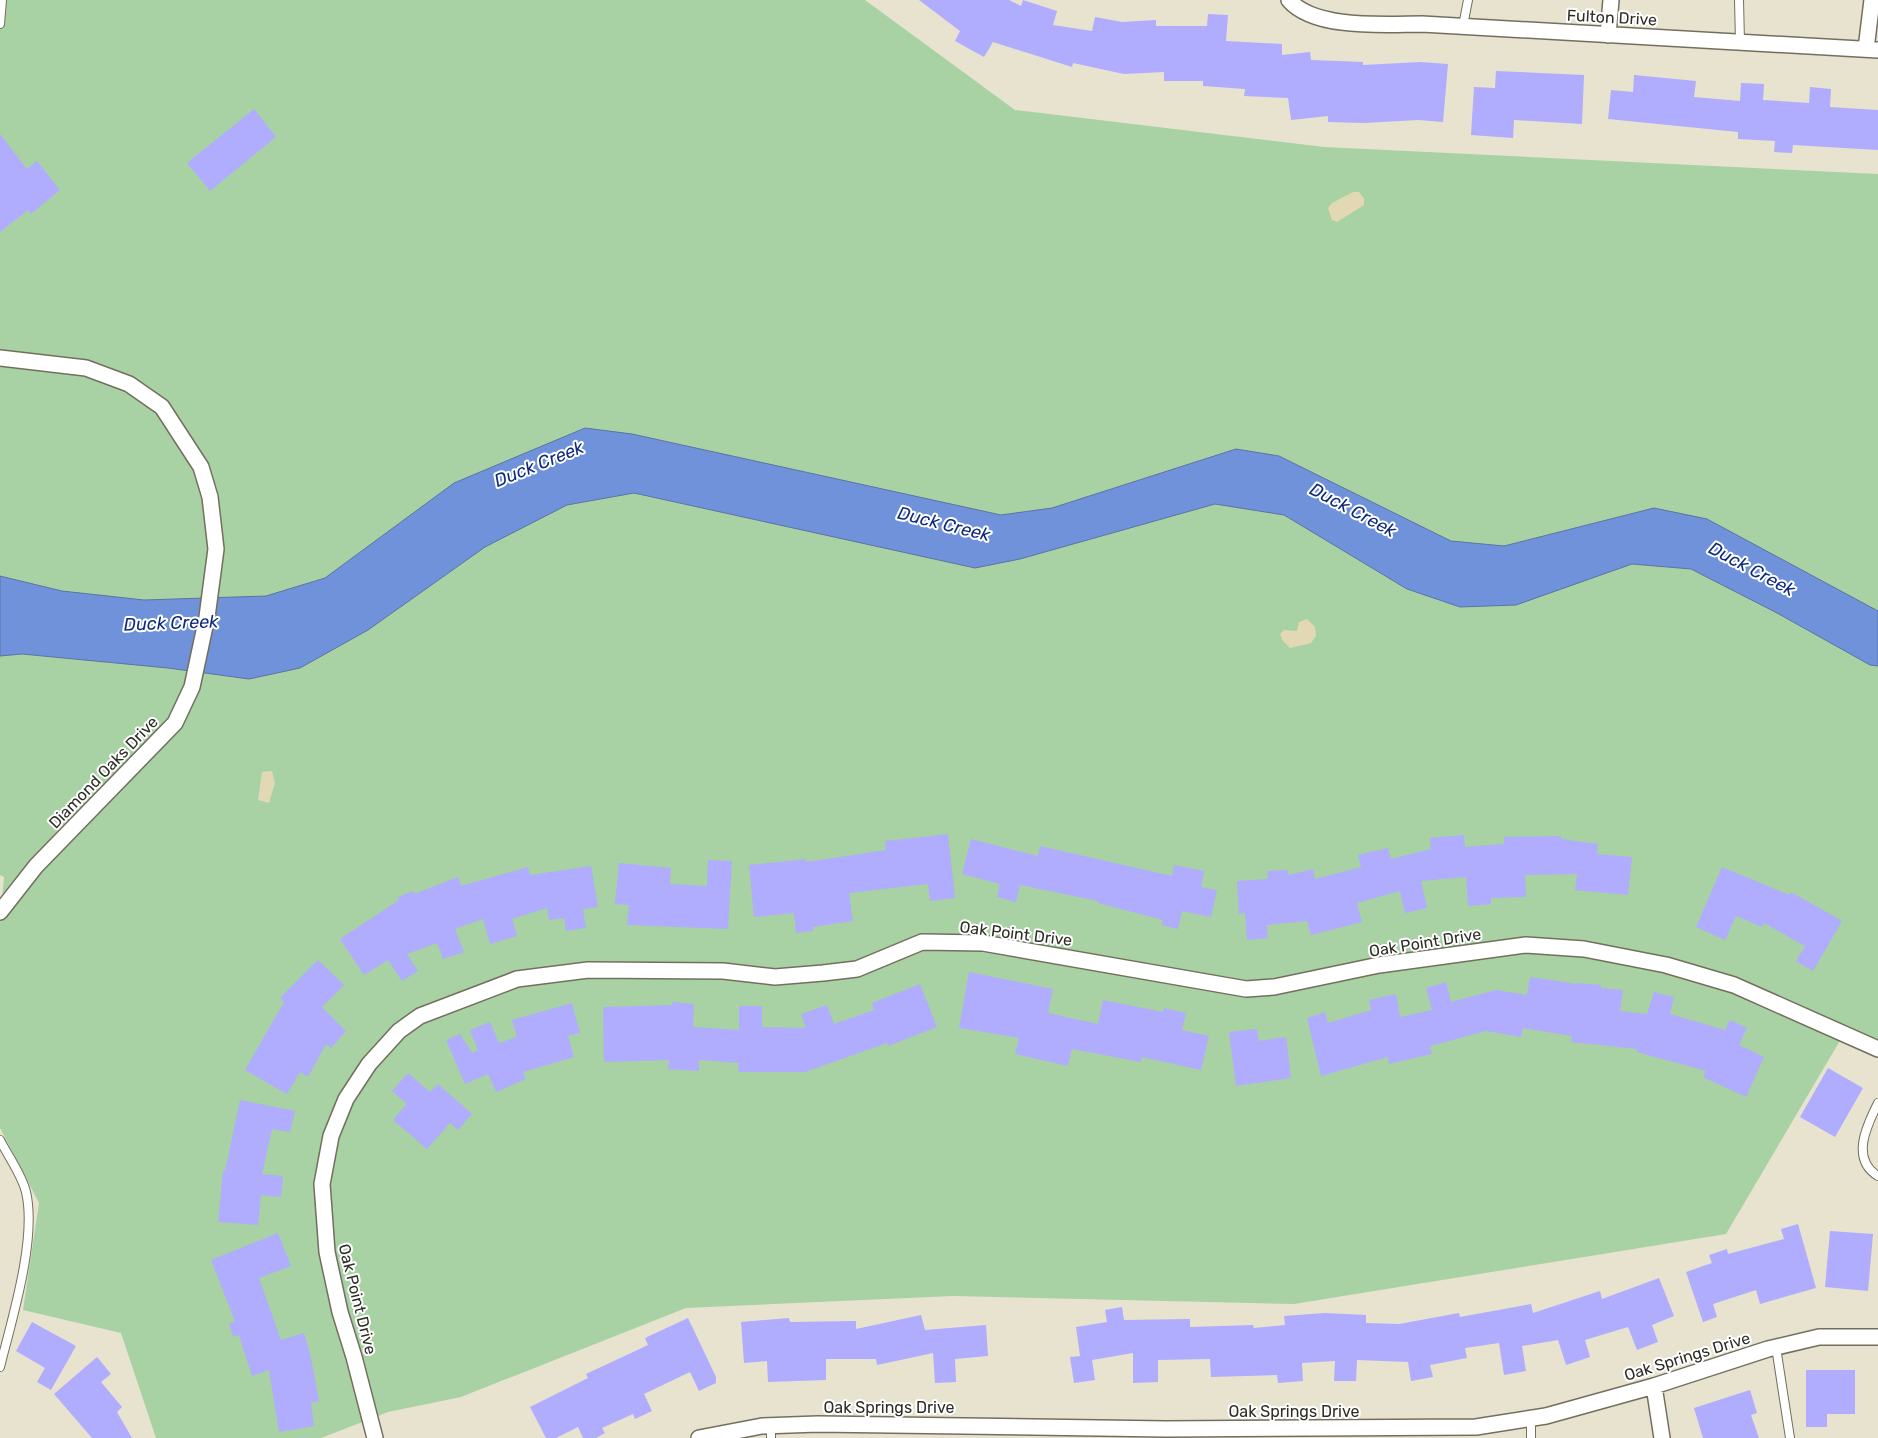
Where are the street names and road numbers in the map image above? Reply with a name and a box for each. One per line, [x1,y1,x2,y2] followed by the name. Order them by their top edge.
[1566,6,1658,29] street label: Fulton Drive
[45,712,162,832] street label: Diamond Oaks Drive
[959,917,1073,950] street label: Oak Point Drive
[1368,924,1482,961] street label: Oak Point Drive
[335,1242,380,1356] street label: Oak Point Drive
[1622,1328,1753,1385] street label: Oak Springs Drive
[824,1398,955,1417] street label: Oak Springs Drive
[1229,1402,1360,1421] street label: Oak Springs Drive

